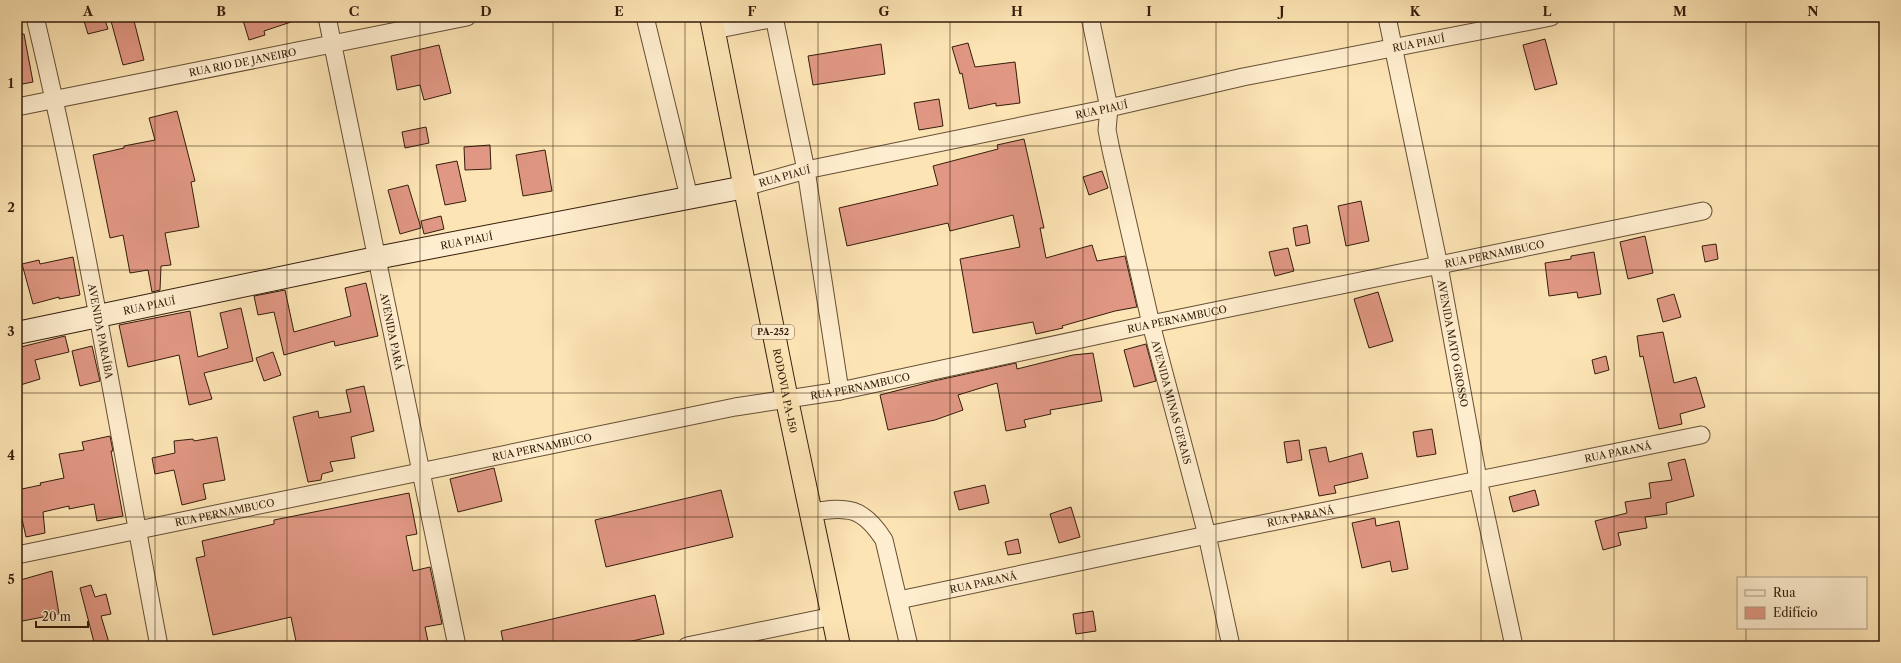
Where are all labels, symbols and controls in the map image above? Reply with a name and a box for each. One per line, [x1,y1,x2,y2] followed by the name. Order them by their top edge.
[82,3,94,19] text: A
[216,3,226,19] text: B
[349,3,359,19] text: C
[480,3,492,19] text: D
[614,3,624,19] text: E
[748,3,757,19] text: F
[878,3,890,19] text: G
[1011,3,1023,19] text: H
[1146,3,1152,19] text: I
[1277,3,1285,19] text: J
[1410,3,1421,19] text: K
[1543,3,1552,19] text: L
[1673,3,1687,19] text: M
[1807,3,1819,19] text: N
[1391,32,1446,55] street label: RUA PIAUÍ
[188,45,298,79] street label: RUA RIO DE JANEIRO
[8,75,14,91] text: 1
[1074,98,1129,122] street label: RUA PIAUÍ
[757,163,812,190] street label: RUA PIAUÍ
[7,199,15,215] text: 2
[439,230,494,252] street label: RUA PIAUÍ
[1444,238,1546,271] street label: RUA PERNAMBUCO
[1434,278,1471,408] street label: AVENIDA MATO GROSSO
[85,282,116,380] street label: AVENIDA PARAÍBA
[377,291,406,372] street label: AVENIDA PARÁ
[122,294,177,318] street label: RUA PIAUÍ
[1126,303,1228,336] street label: RUA PERNAMBUCO
[7,323,15,339] text: 3
[752,325,794,339] road number: PA-252
[1148,338,1194,466] street label: AVENIDA MINAS GERAIS
[770,347,800,434] street label: RODOVIA PA-150
[809,370,911,402] street label: RUA PERNAMBUCO
[491,431,593,464] street label: RUA PERNAMBUCO
[1583,439,1653,465] street label: RUA PARANÁ
[7,447,15,463] text: 4
[174,496,276,529] street label: RUA PERNAMBUCO
[1266,503,1336,530] street label: RUA PARANÁ
[949,569,1019,596] street label: RUA PARANÁ
[7,571,15,587] text: 5
[1737,577,1867,629] legend
[1773,585,1796,600] text: Rua
[36,603,88,629] scale bar
[1773,605,1818,620] text: Edifício
[42,609,71,624] text: 20 m

